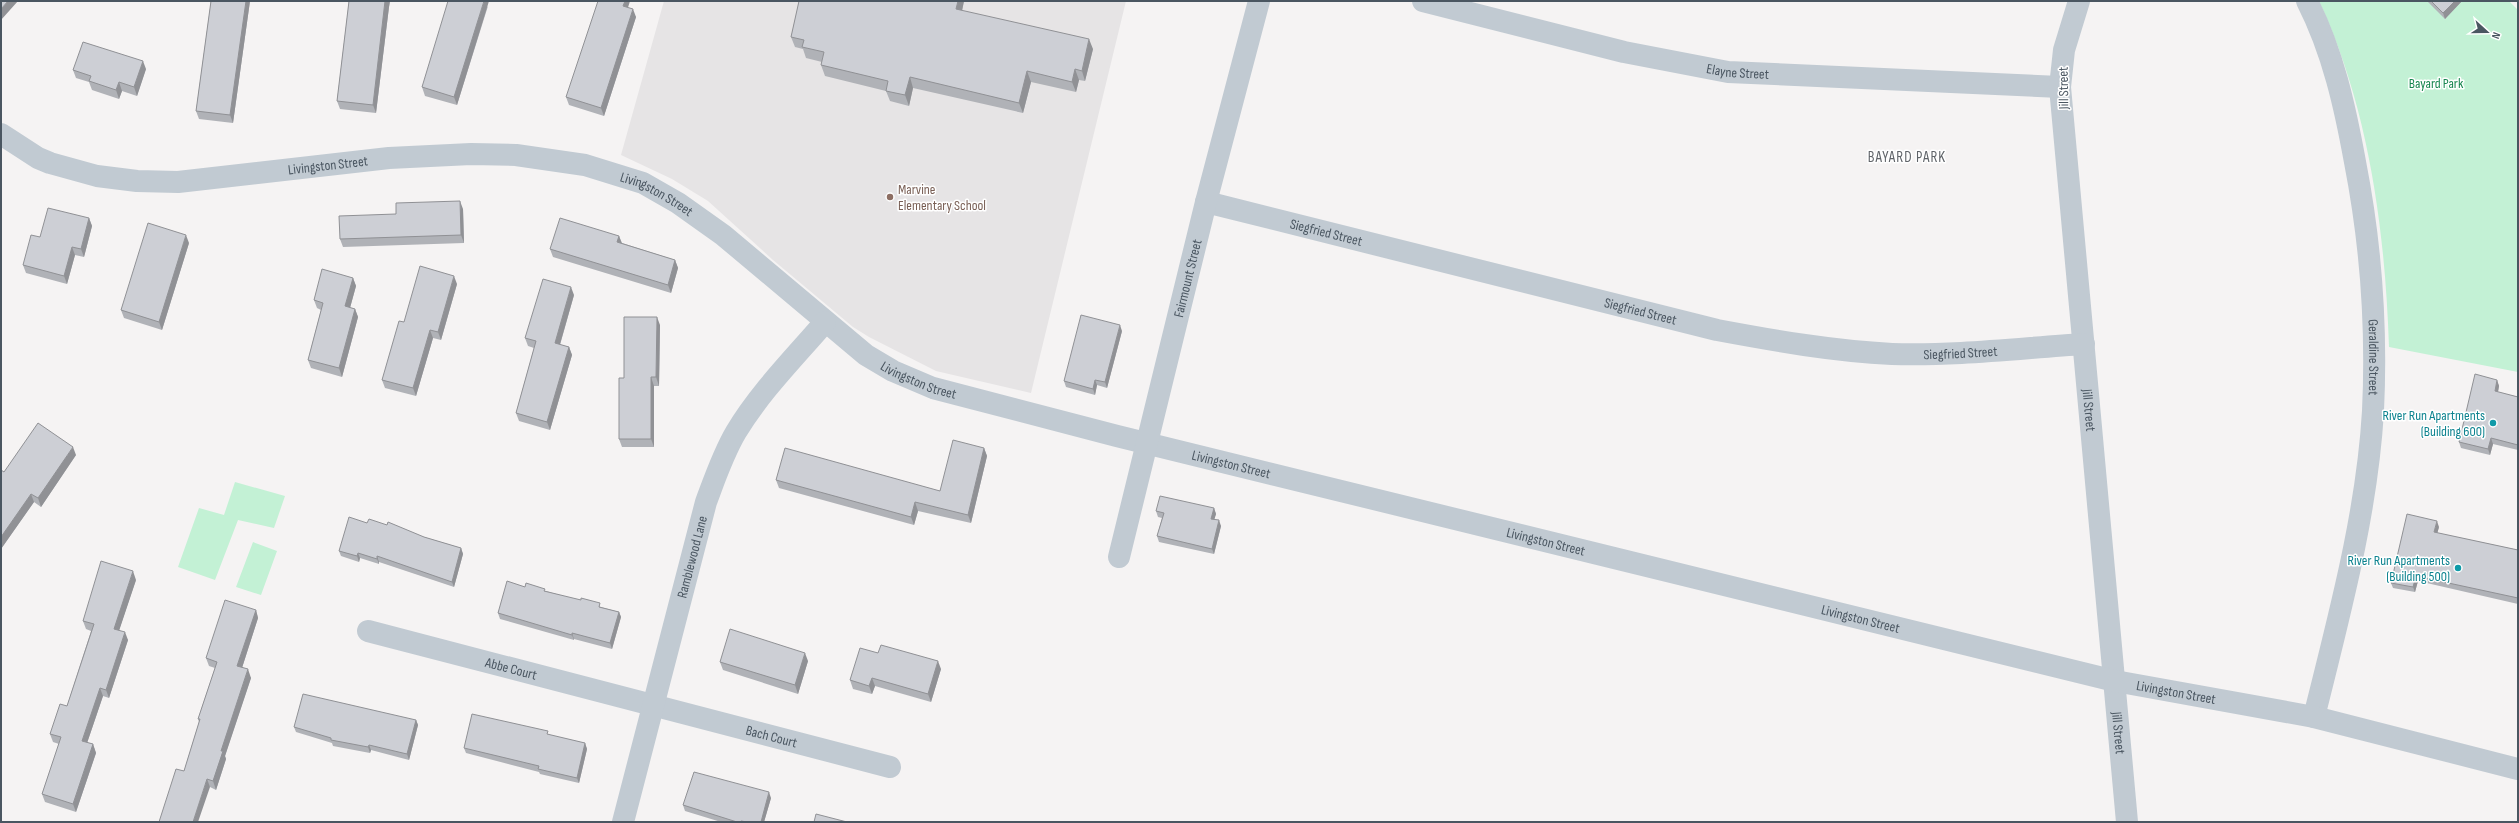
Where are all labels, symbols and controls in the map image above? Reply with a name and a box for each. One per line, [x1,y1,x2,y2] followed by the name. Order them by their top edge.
[2467,12,2507,52] north arrow
[2489,30,2503,41] text: N
[1705,60,1769,83] street label: Elayne Street
[2055,67,2072,110] street label: Jill Street
[2409,75,2464,92] park label: Bayard Park
[1868,148,1946,167] district label: BAYARD PARK
[287,152,369,178] street label: Livingston Street
[618,168,696,220] street label: Livingston Street
[898,181,986,214] place label: Marvine Elementary School
[885,192,895,202] marker: Marvine Elementary School
[1288,215,1364,250] street label: Siegfried Street
[1170,238,1206,319] street label: Fairmount Street
[1603,294,1678,329] street label: Siegfried Street
[2364,319,2382,396] street label: Geraldine Street
[1923,343,1998,363] street label: Siegfried Street
[877,358,958,403] street label: Livingston Street
[2078,387,2099,432] street label: Jill Street
[2382,407,2485,440] place label: River Run Apartments (Building 600)
[2488,418,2498,428] marker: River Run Apartments (Building 600)
[1190,447,1272,482] street label: Livingston Street
[673,514,711,600] street label: Ramblewood Lane
[1505,524,1587,560] street label: Livingston Street
[2347,552,2450,585] place label: River Run Apartments (Building 500)
[2453,563,2463,573] marker: River Run Apartments (Building 500)
[1819,601,1901,637] street label: Livingston Street
[483,654,539,684] street label: Abbe Court
[2135,677,2217,708] street label: Livingston Street
[2108,710,2129,755] street label: Jill Street
[744,722,799,751] street label: Bach Court

